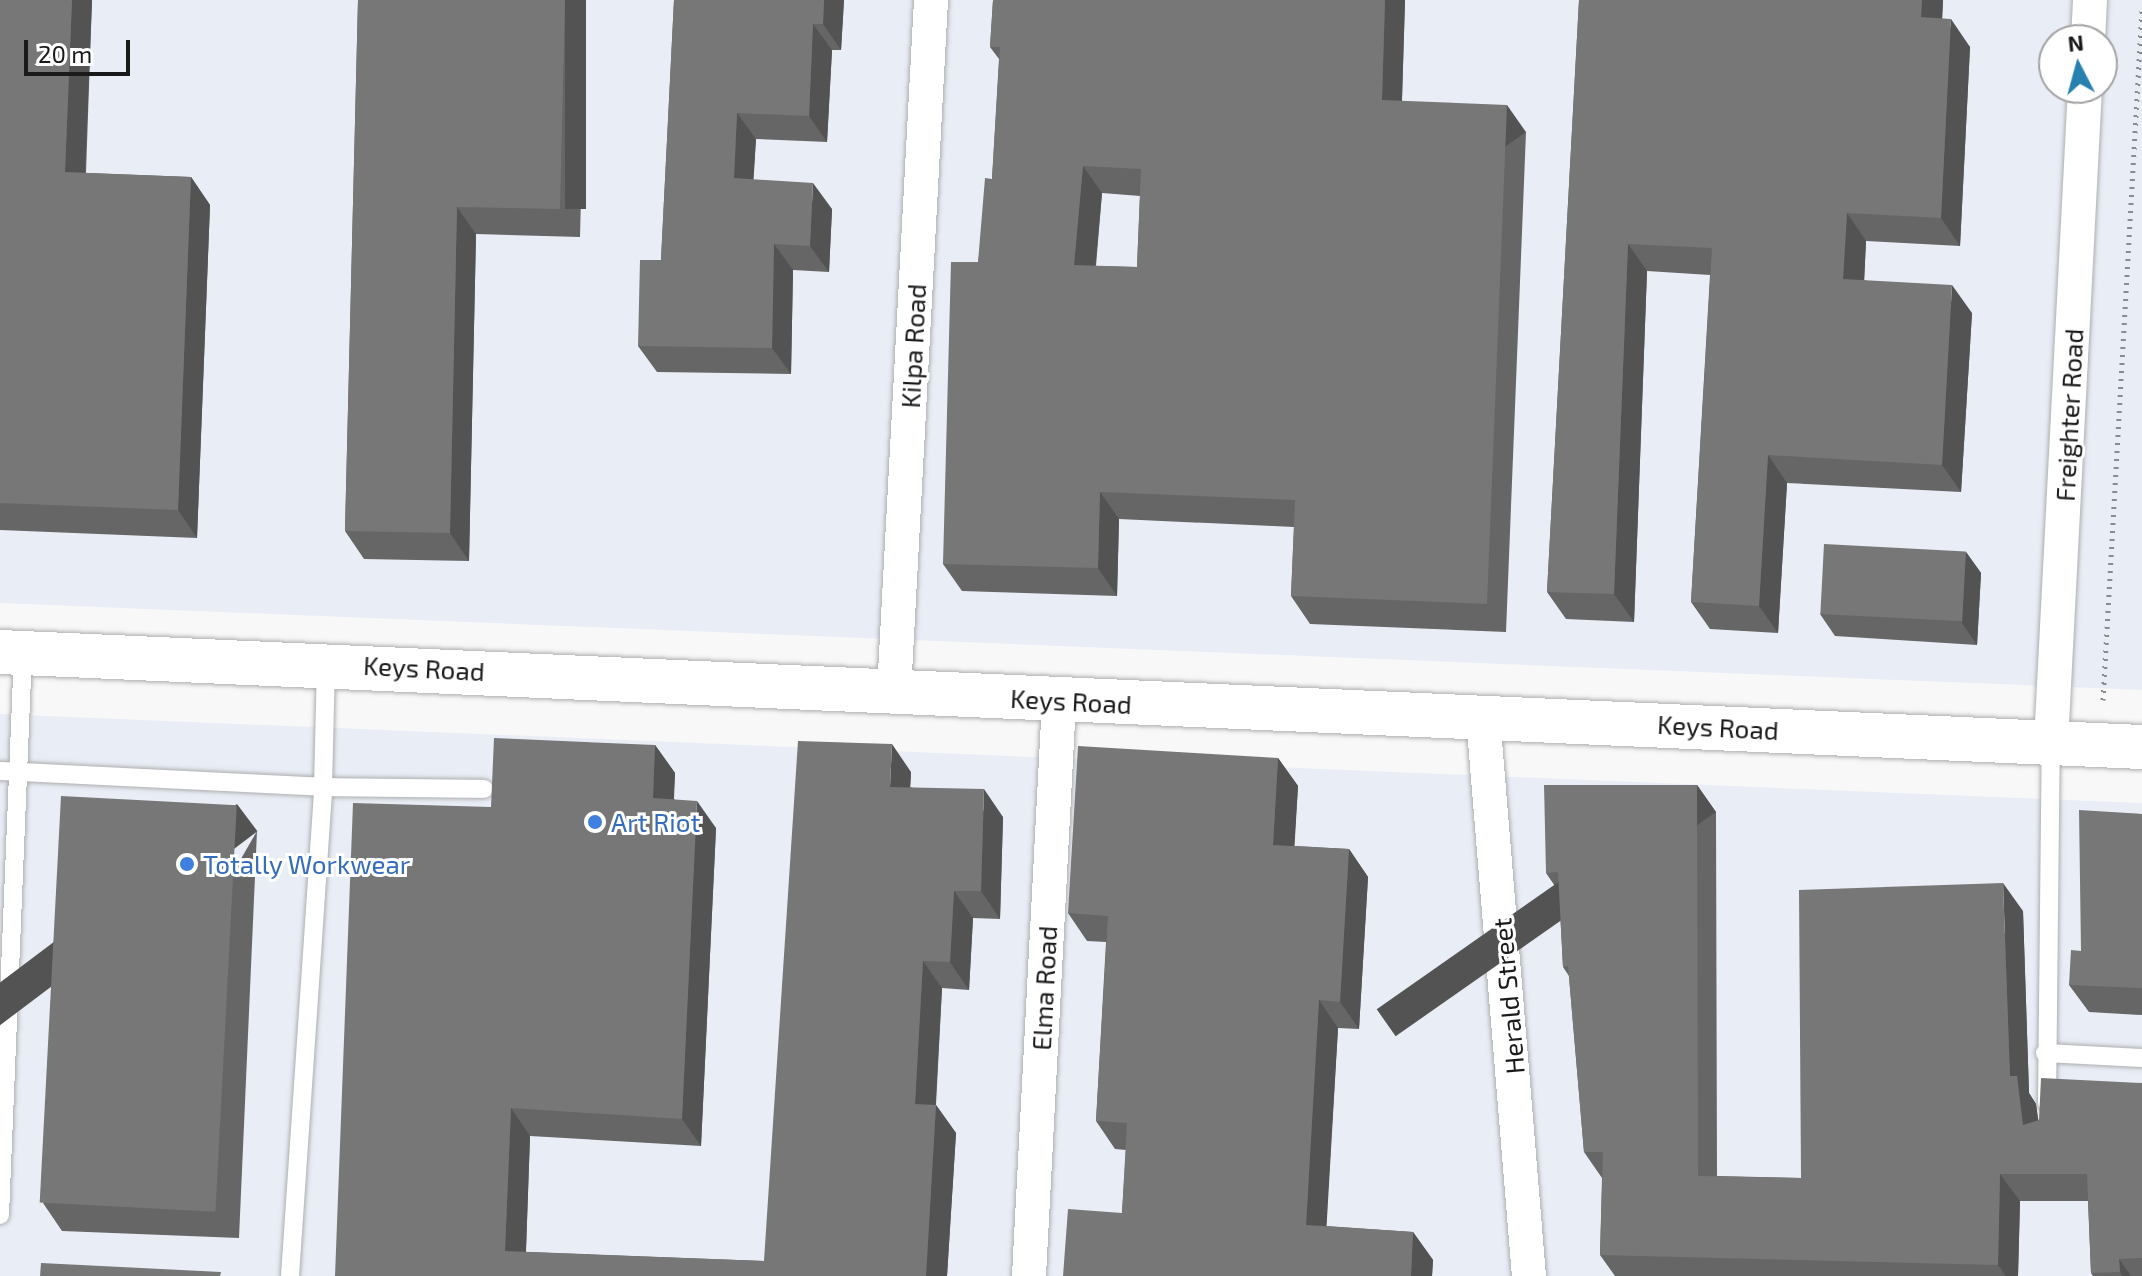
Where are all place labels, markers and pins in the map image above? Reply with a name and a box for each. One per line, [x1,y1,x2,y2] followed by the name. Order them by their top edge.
[611,806,700,838] place label: Art Riot
[586,813,604,831] marker: Art Riot
[203,848,411,880] place label: Totally Workwear
[178,855,196,873] marker: Totally Workwear

